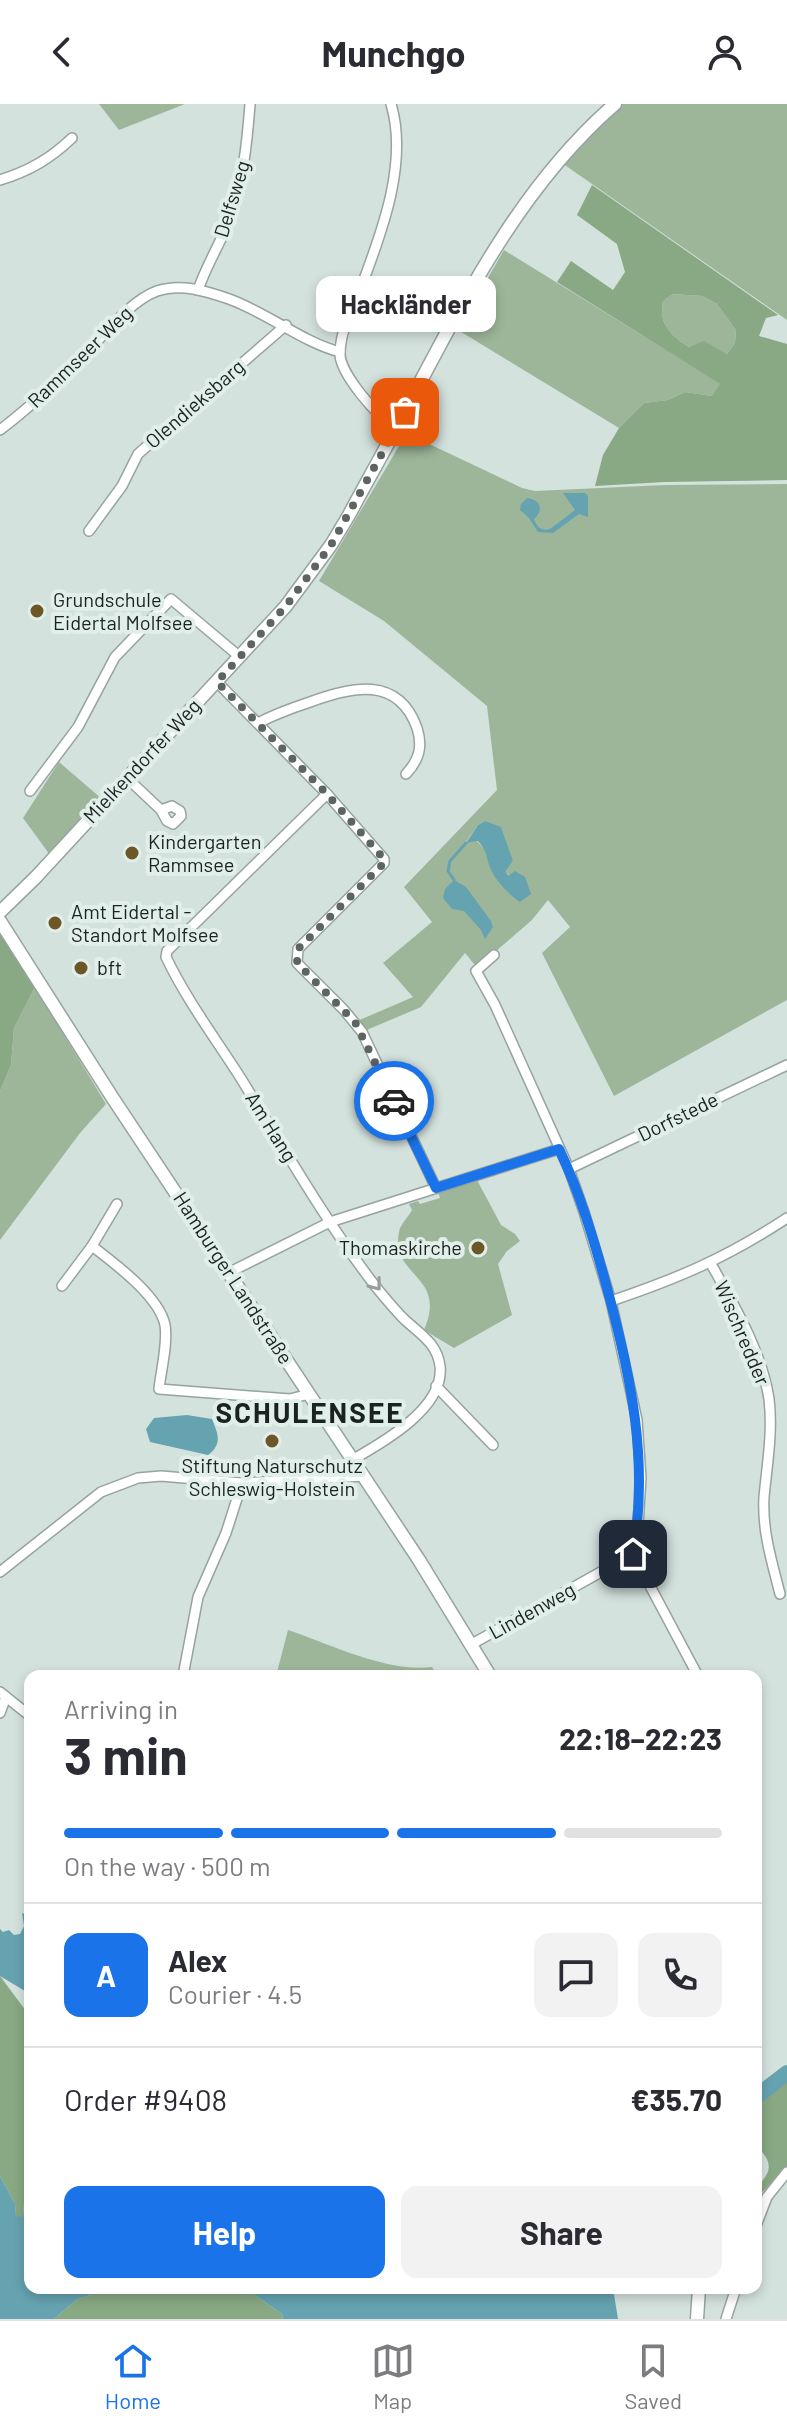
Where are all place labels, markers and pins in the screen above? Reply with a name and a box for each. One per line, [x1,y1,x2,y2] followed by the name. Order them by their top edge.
[315,276,495,332] callout: Hackländer
[371,378,439,446] pin
[53,587,193,634] place label: Grundschule Eidertal Molfsee
[28,602,46,620] marker: Grundschule Eidertal Molfsee
[148,829,261,876] place label: Kindergarten Rammsee
[123,844,141,862] marker: Kindergarten Rammsee
[71,899,219,946] place label: Amt Eidertal - Standort Molfsee
[46,914,64,932] marker: Amt Eidertal - Standort Molfsee
[97,955,122,979] place label: bft
[72,959,90,977] marker: bft
[339,1235,462,1259] place label: Thomaskirche
[469,1239,487,1257] marker: Thomaskirche
[263,1432,281,1450] marker: Stiftung Naturschutz Schleswig-Holstein
[181,1453,363,1500] place label: Stiftung Naturschutz Schleswig-Holstein
[599,1520,667,1588] pin

